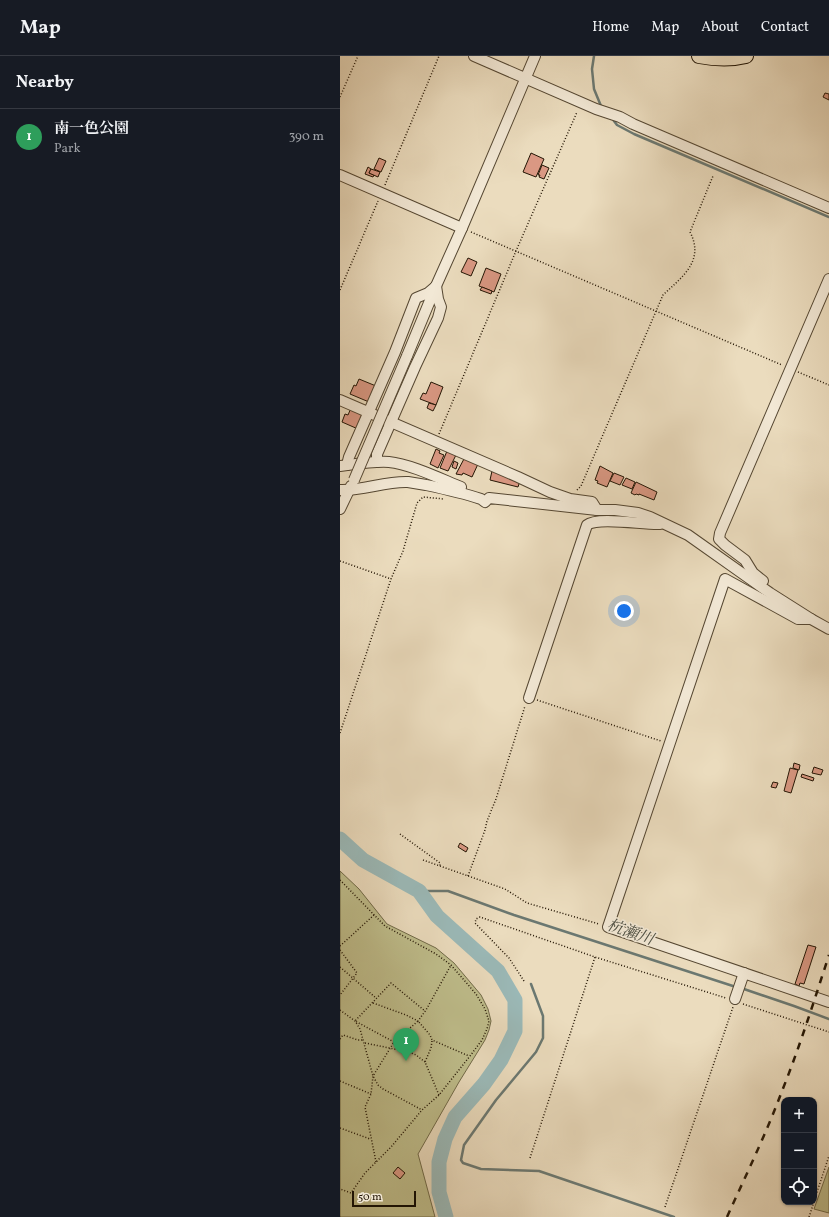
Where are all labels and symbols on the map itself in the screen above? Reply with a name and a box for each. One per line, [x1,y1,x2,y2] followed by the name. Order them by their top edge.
[614,601,634,621] your location
[604,915,658,952] water label: 杭瀬川
[393,1028,419,1061] pin: 1
[352,1189,416,1208] scale bar

